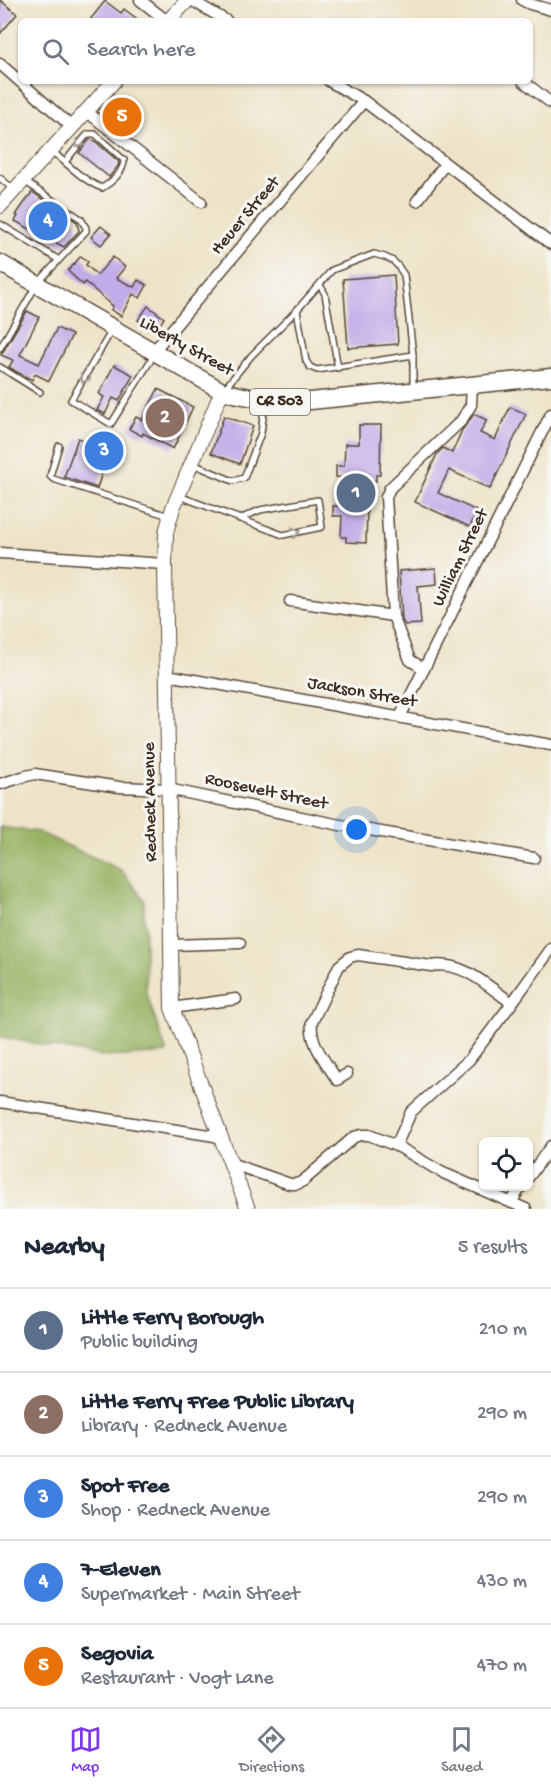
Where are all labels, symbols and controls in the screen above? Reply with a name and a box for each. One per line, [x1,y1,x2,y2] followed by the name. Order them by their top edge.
[18,18,533,84] search box
[39,35,72,68] icon: search
[87,38,195,64] text: Search here
[102,94,142,140] pin: 5
[75,137,86,148] one-way arrow
[207,171,286,259] street label: Heuer Street
[28,198,68,244] pin: 4
[135,313,238,382] street label: Liberty Street
[79,373,91,383] one-way arrow
[250,389,310,415] road number: CR 503
[146,396,184,440] pin: 2
[84,428,124,474] pin: 3
[336,470,376,516] pin: 1
[428,504,494,610] street label: William Street
[290,526,300,539] one-way arrow
[306,673,420,713] street label: Jackson Street
[139,741,163,862] street label: Redneck Avenue
[203,769,331,816] street label: Roosevelt Street
[342,815,371,844] your location
[479,1137,533,1191] map controls
[479,1137,533,1191] button: locate
[24,1233,105,1264] text: Nearby
[458,1237,527,1260] text: 5 results
[81,1306,264,1332] text: Little Ferry Borough
[39,1319,48,1342] text: 1
[479,1319,527,1342] text: 210 m
[81,1332,198,1355] text: Public building
[81,1390,354,1416] text: Little Ferry Free Public Library
[39,1403,48,1426] text: 2
[477,1403,527,1426] text: 290 m
[81,1416,287,1439] text: Library · Redneck Avenue
[81,1474,169,1500] text: Spot Free
[38,1487,49,1510] text: 3
[477,1487,527,1510] text: 290 m
[81,1500,270,1523] text: Shop · Redneck Avenue
[81,1558,161,1584] text: 7-Eleven
[39,1571,48,1594] text: 4
[477,1571,527,1594] text: 430 m
[81,1584,299,1607] text: Supermarket · Main Street
[81,1642,153,1668] text: Segovia
[38,1655,49,1678] text: 5
[477,1655,527,1678] text: 470 m
[81,1668,273,1691] text: Restaurant · Vogt Lane
[69,1723,102,1778] tab: Map
[239,1723,304,1778] tab: Directions
[441,1723,482,1778] tab: Saved

